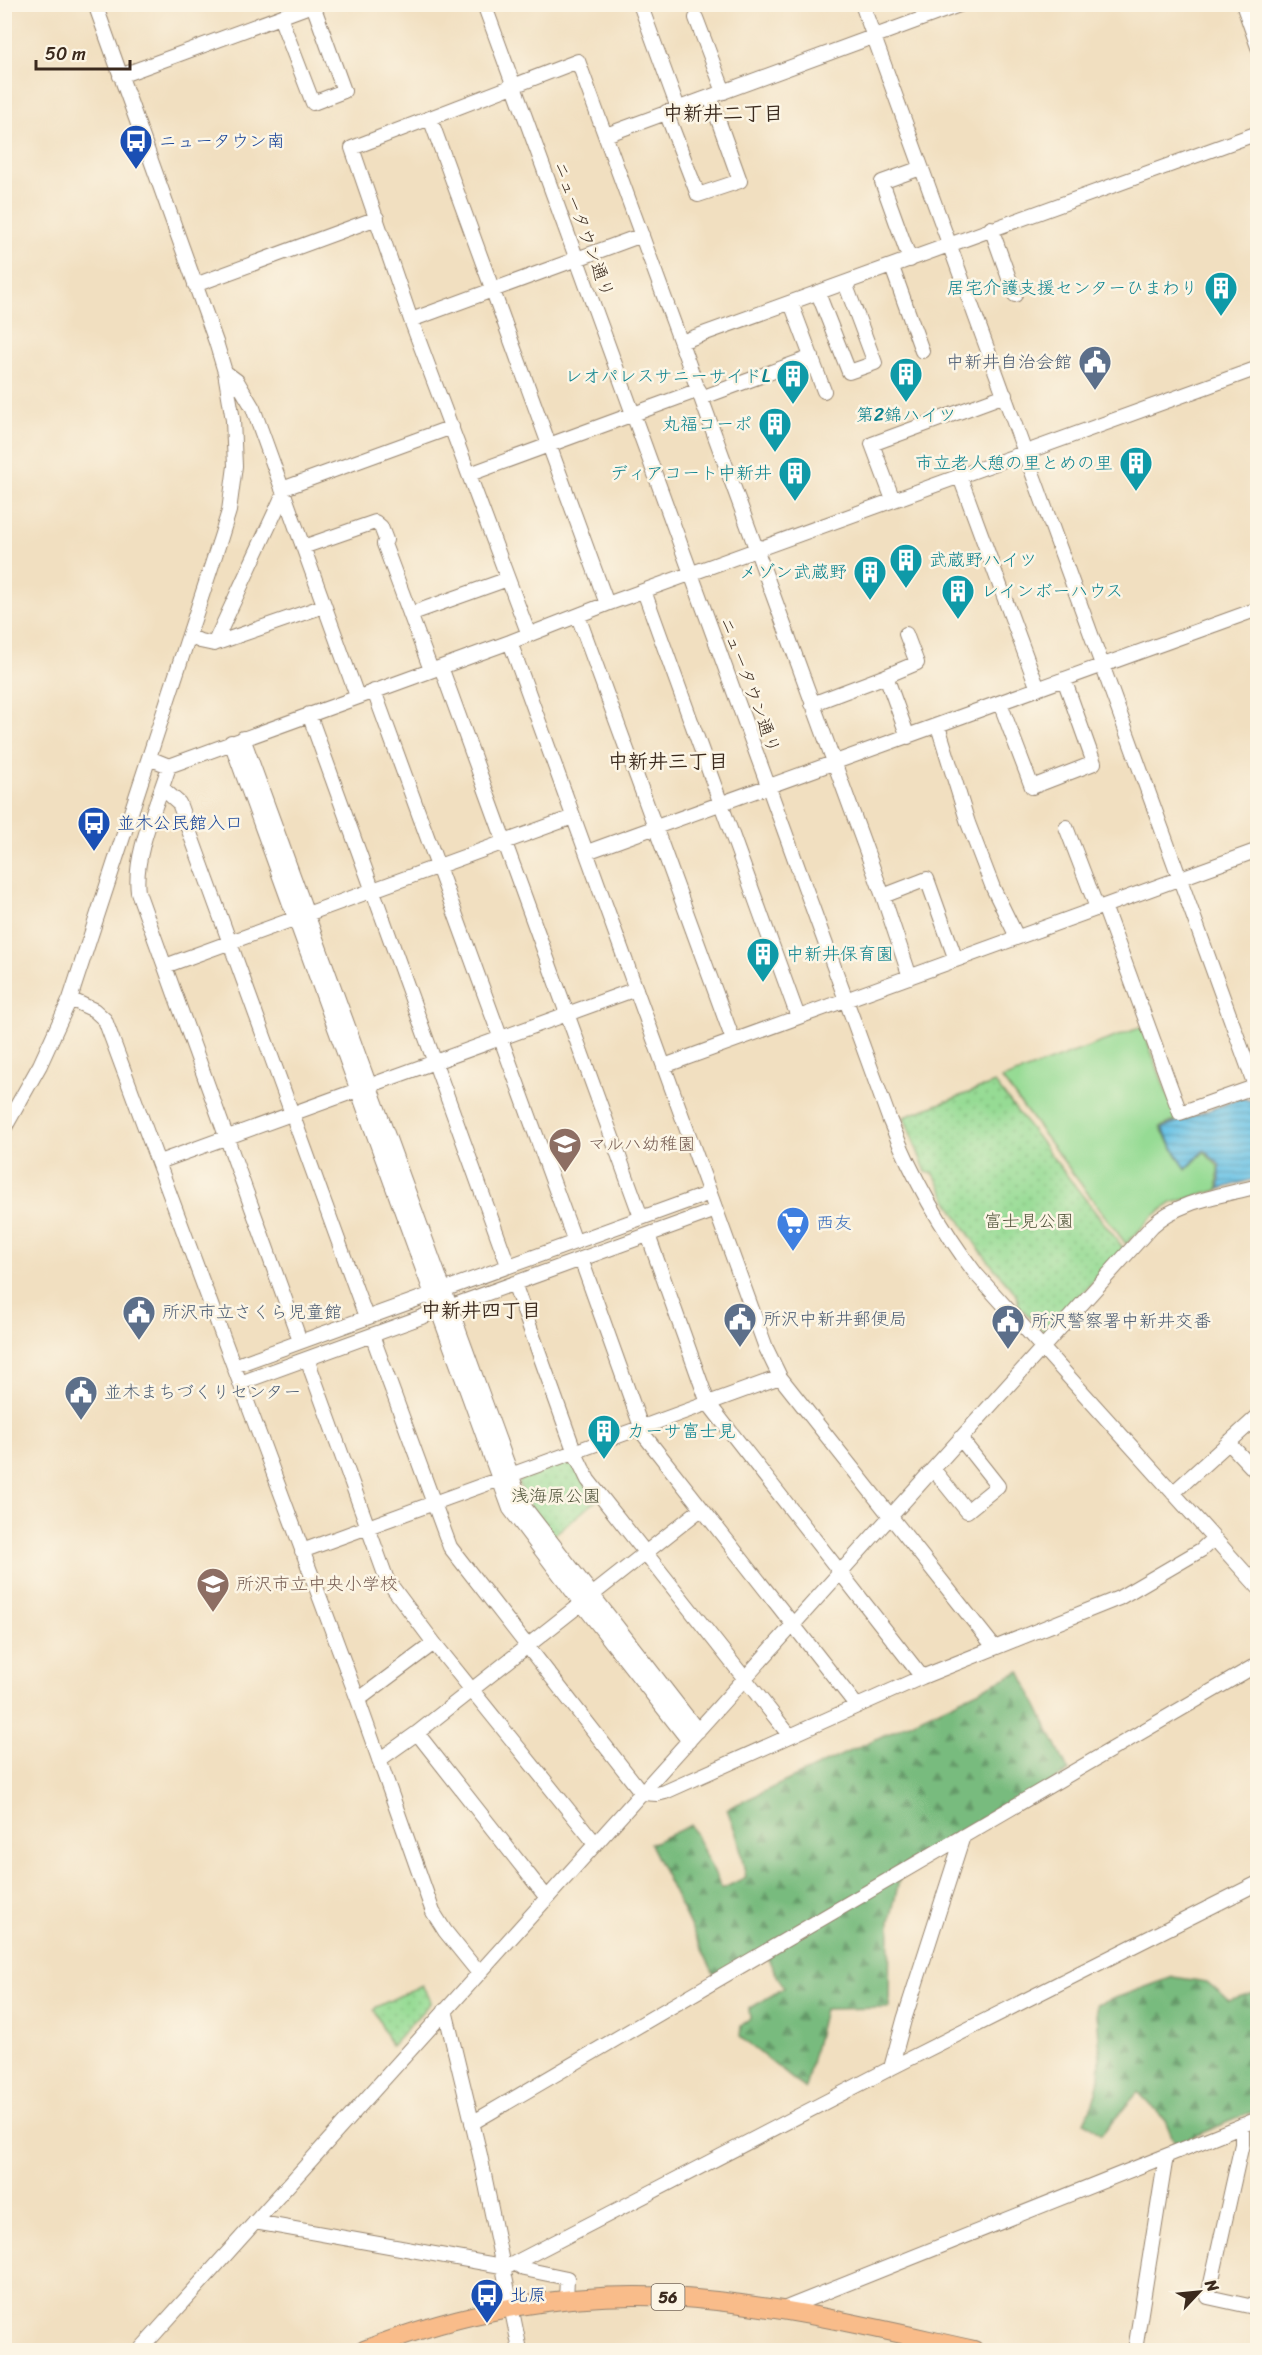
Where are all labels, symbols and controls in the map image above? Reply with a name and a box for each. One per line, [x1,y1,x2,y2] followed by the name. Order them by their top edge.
[36,33,130,71] scale bar
[45,38,86,70] text: 50 m
[663,96,783,131] district label: 中新井二丁目
[118,123,154,170] bus stop icon: ニュータウン南
[159,125,285,157] place label: ニュータウン南
[544,156,624,302] street label: ニュータウン通り
[1203,270,1239,317] building icon: 居宅介護支援センターひまわり
[947,272,1198,304] place label: 居宅介護支援センターひまわり
[1077,344,1113,391] public building icon: 中新井自治会館
[946,346,1072,378] place label: 中新井自治会館
[888,356,924,403] building icon: 第2錦ハイツ
[775,358,811,405] building icon: レオパレスサニーサイドL
[564,360,771,392] place label: レオパレスサニーサイドL
[856,399,956,431] place label: 第2錦ハイツ
[757,406,793,453] building icon: 丸福コーポ
[662,408,752,440] place label: 丸福コーポ
[1118,445,1154,492] building icon: 市立老人憩の里とめの里
[915,447,1113,479] place label: 市立老人憩の里とめの里
[777,455,813,502] building icon: ディアコート中新井
[610,457,772,489] place label: ディアコート中新井
[888,542,924,589] building icon: 武蔵野ハイツ
[929,544,1037,576] place label: 武蔵野ハイツ
[852,554,888,601] building icon: メゾン武蔵野
[739,556,847,588] place label: メゾン武蔵野
[940,573,976,620] building icon: レインボーハウス
[981,575,1123,607] place label: レインボーハウス
[710,612,790,758] street label: ニュータウン通り
[608,744,728,779] district label: 中新井三丁目
[76,805,112,852] bus stop icon: 並木公民館入口
[117,807,243,839] place label: 並木公民館入口
[745,936,781,983] building icon: 中新井保育園
[786,938,894,970] place label: 中新井保育園
[547,1126,583,1173] school or university icon: マルハ幼稚園
[588,1128,696,1160] place label: マルハ幼稚園
[775,1205,811,1252] supermarket icon: 西友
[984,1205,1074,1237] park label: 富士見公園
[816,1207,852,1239] place label: 西友
[421,1293,541,1328] district label: 中新井四丁目
[121,1294,157,1341] public building icon: 所沢市立さくら児童館
[162,1296,342,1328] place label: 所沢市立さくら児童館
[722,1301,758,1348] public building icon: 所沢中新井郵便局
[763,1303,907,1335] place label: 所沢中新井郵便局
[990,1303,1026,1350] public building icon: 所沢警察署中新井交番
[1031,1305,1211,1337] place label: 所沢警察署中新井交番
[63,1374,99,1421] public building icon: 並木まちづくりセンター
[104,1376,301,1408] place label: 並木まちづくりセンター
[586,1413,622,1460] building icon: カーサ富士見
[627,1415,736,1447] place label: カーサ富士見
[511,1480,601,1512] park label: 浅海原公園
[195,1566,231,1613] school or university icon: 所沢市立中央小学校
[236,1568,398,1600] place label: 所沢市立中央小学校
[1169,2262,1229,2322] north arrow
[1196,2273,1228,2298] text: N
[469,2277,505,2324] bus stop icon: 北原
[510,2279,546,2311] place label: 北原
[652,2284,684,2310] road number: 56

